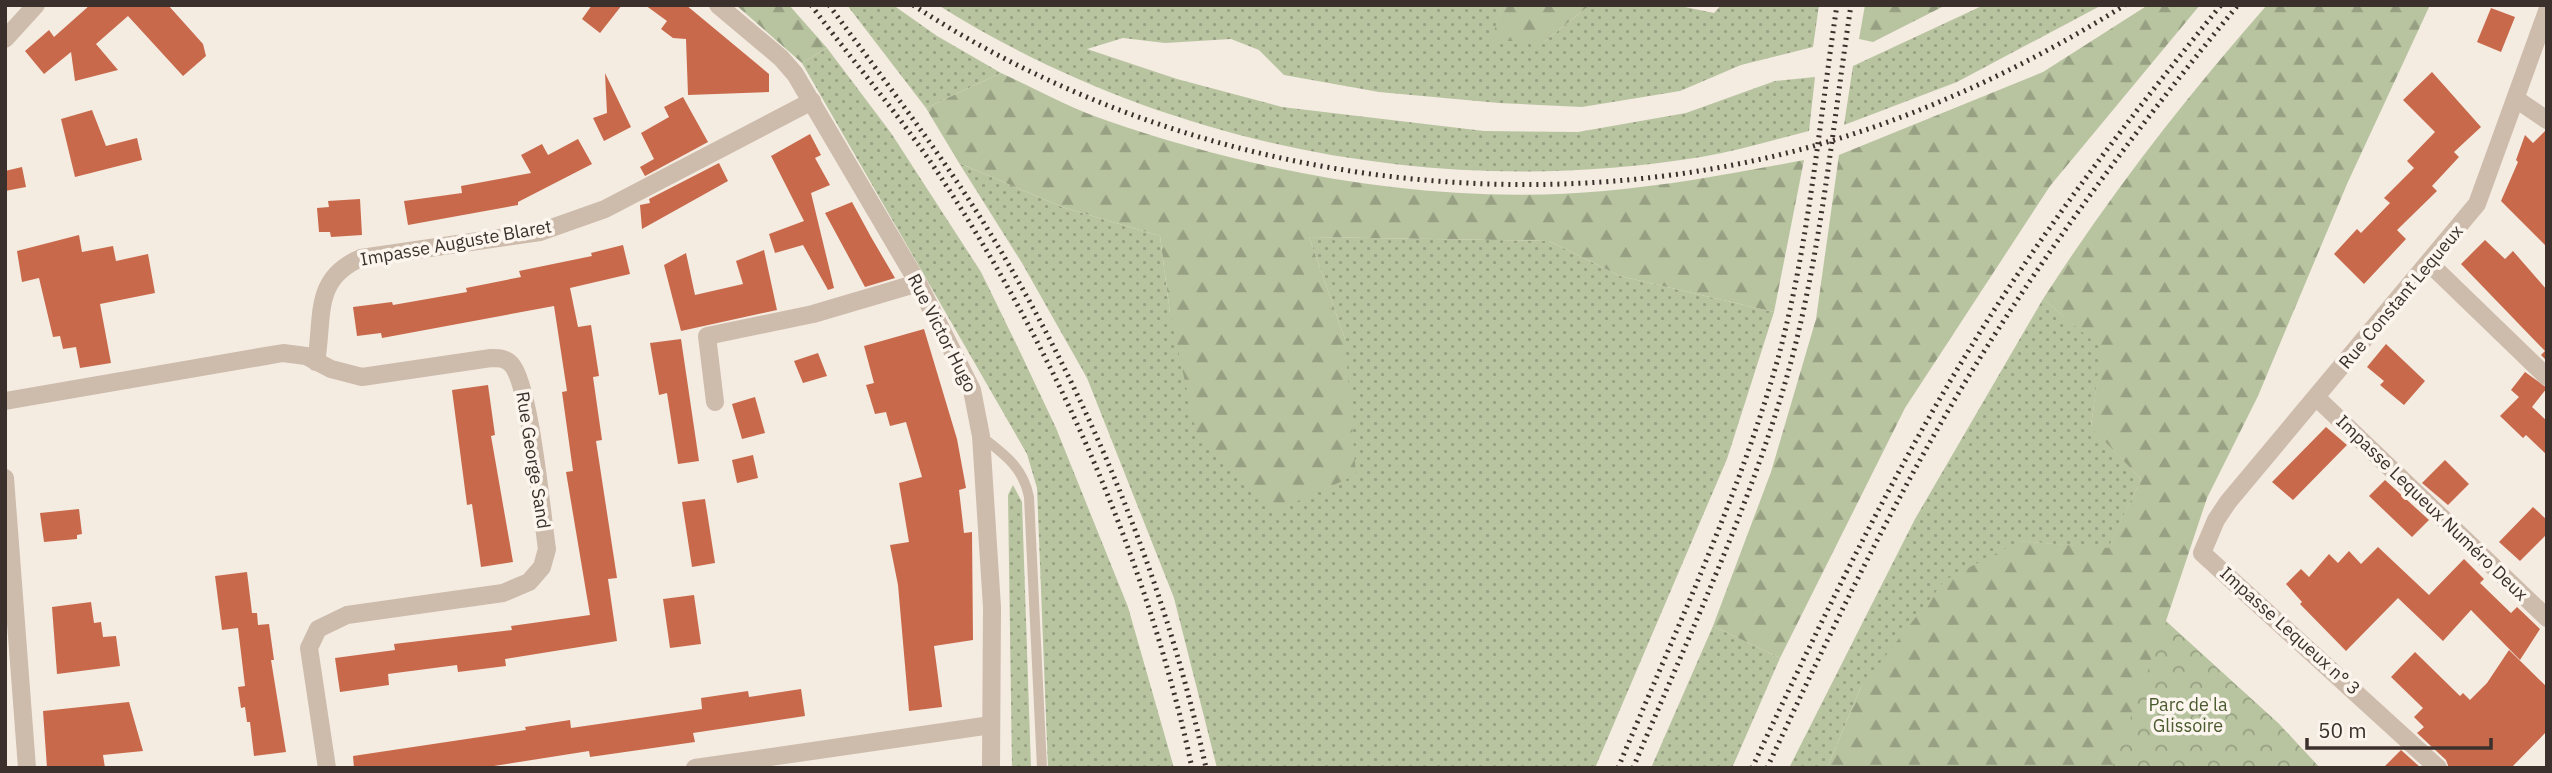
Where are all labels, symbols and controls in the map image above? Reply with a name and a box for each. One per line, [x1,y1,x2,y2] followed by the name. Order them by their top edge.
[358,214,553,271] street label: Impasse Auguste Blaret
[2334,220,2468,374] street label: Rue Constant Lequeux
[903,270,982,396] street label: Rue Victor Hugo
[511,390,556,530] street label: Rue George Sand
[2332,410,2533,606] street label: Impasse Lequeux Numéro Deux
[2215,561,2365,700] street label: Impasse Lequeux n° 3
[2148,693,2228,737] park label: Parc de la Glissoire
[2307,706,2491,750] scale bar
[2318,716,2367,744] text: 50 m

